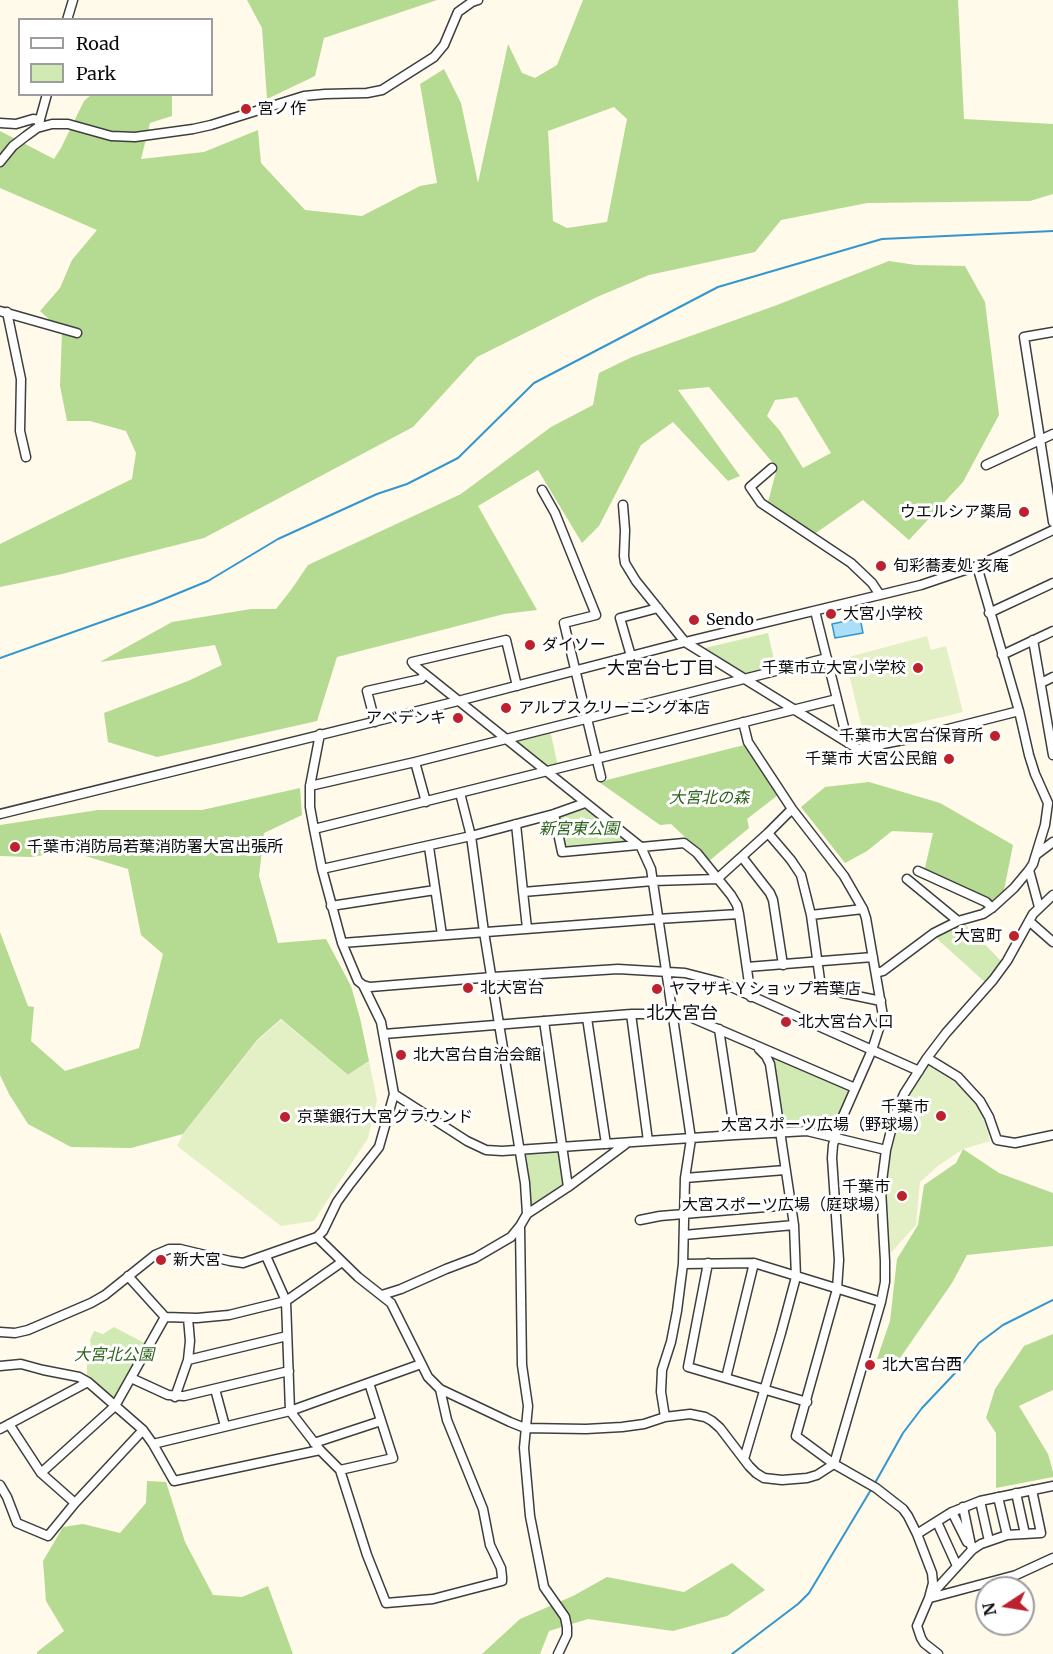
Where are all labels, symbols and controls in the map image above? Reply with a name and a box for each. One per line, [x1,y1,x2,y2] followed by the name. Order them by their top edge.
[18,18,213,96] legend
[76,32,120,55] text: Road
[76,62,116,85] text: Park
[258,99,306,119] place label: 宮ノ作
[239,102,253,116] marker: 宮ノ作
[900,502,1012,522] place label: ウエルシア薬局
[1017,505,1031,519] marker: ウエルシア薬局
[893,556,1009,576] place label: 旬彩蕎麦処 亥庵
[874,559,888,573] marker: 旬彩蕎麦処 亥庵
[843,604,923,624] place label: 大宮小学校
[824,607,838,621] marker: 大宮小学校
[706,610,754,630] place label: Sendo
[687,613,701,627] marker: Sendo
[542,635,606,655] place label: ダイソー
[523,638,537,652] marker: ダイソー
[607,658,715,680] district label: 大宮台七丁目
[762,658,906,678] place label: 千葉市立大宮小学校
[911,661,925,675] marker: 千葉市立大宮小学校
[518,698,710,718] place label: アルプスクリーニング本店
[499,701,513,715] marker: アルプスクリーニング本店
[366,708,446,728] place label: アベデンキ
[451,711,465,725] marker: アベデンキ
[839,726,983,746] place label: 千葉市大宮台保育所
[988,729,1002,743] marker: 千葉市大宮台保育所
[805,749,937,769] place label: 千葉市 大宮公民館
[942,752,956,766] marker: 千葉市 大宮公民館
[669,788,749,808] park label: 大宮北の森
[539,819,619,839] park label: 新宮東公園
[27,837,283,857] place label: 千葉市消防局若葉消防署大宮出張所
[8,840,22,854] marker: 千葉市消防局若葉消防署大宮出張所
[954,926,1002,946] place label: 大宮町
[1007,929,1021,943] marker: 大宮町
[480,978,544,998] place label: 北大宮台
[669,979,861,999] place label: ヤマザキＹショップ若葉店
[461,981,475,995] marker: 北大宮台
[650,982,664,996] marker: ヤマザキＹショップ若葉店
[646,1003,718,1025] district label: 北大宮台
[798,1012,894,1032] place label: 北大宮台入口
[779,1015,793,1029] marker: 北大宮台入口
[413,1045,541,1065] place label: 北大宮台自治会館
[394,1048,408,1062] marker: 北大宮台自治会館
[721,1097,929,1135] place label: 千葉市 大宮スポーツ広場（野球場）
[297,1107,473,1127] place label: 京葉銀行大宮グラウンド
[934,1109,948,1123] marker: 千葉市 大宮スポーツ広場（野球場）
[278,1110,292,1124] marker: 京葉銀行大宮グラウンド
[682,1177,890,1215] place label: 千葉市 大宮スポーツ広場（庭球場）
[895,1189,909,1203] marker: 千葉市 大宮スポーツ広場（庭球場）
[173,1250,221,1270] place label: 新大宮
[154,1253,168,1267] marker: 新大宮
[74,1345,154,1365] park label: 大宮北公園
[882,1355,962,1375] place label: 北大宮台西
[863,1358,877,1372] marker: 北大宮台西
[975,1576,1035,1636] north arrow
[978,1601,1000,1618] text: N

